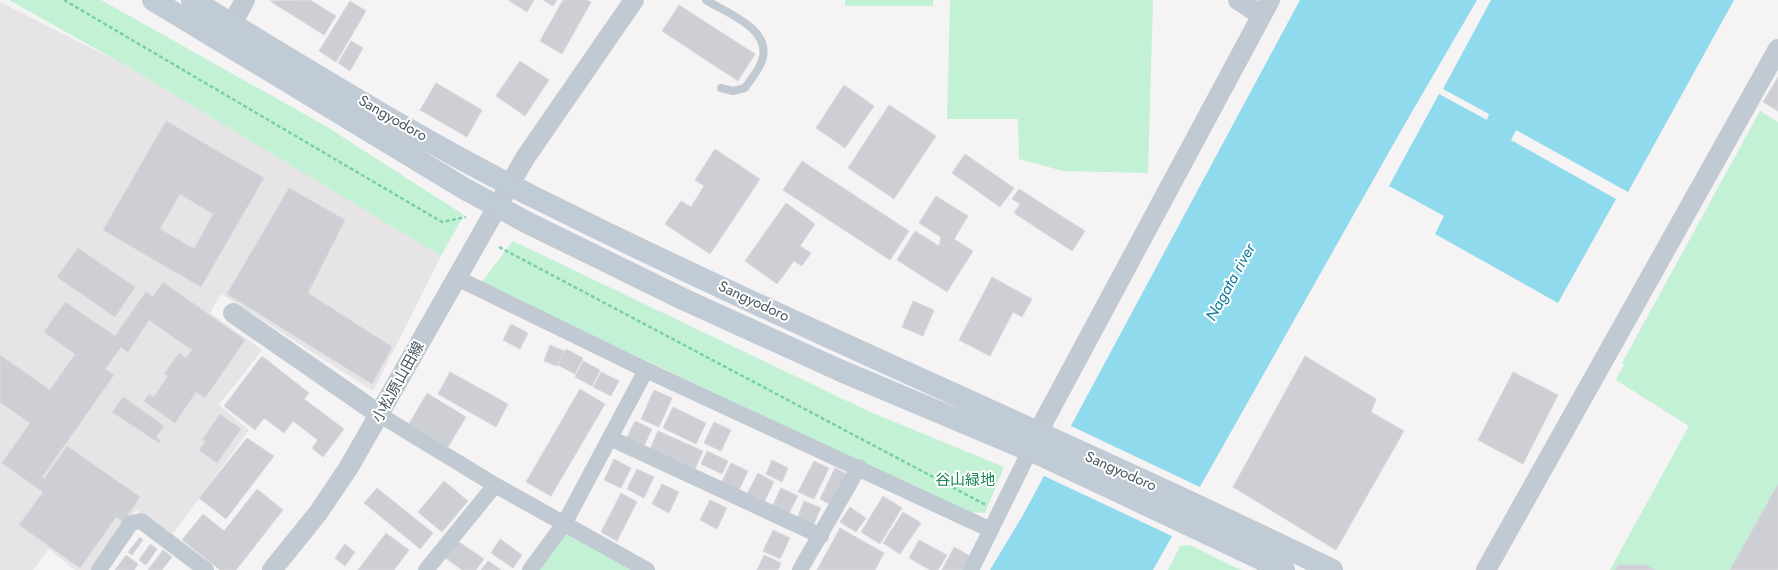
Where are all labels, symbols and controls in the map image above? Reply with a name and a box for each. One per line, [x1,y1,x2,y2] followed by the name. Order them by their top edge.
[354,89,432,147] street label: Sangyodoro
[1199,238,1262,325] water label: Nagata river
[715,275,793,327] street label: Sangyodoro
[367,337,429,427] street label: 小松原山田線
[1082,445,1160,497] street label: Sangyodoro
[935,469,995,491] park label: 谷山緑地

